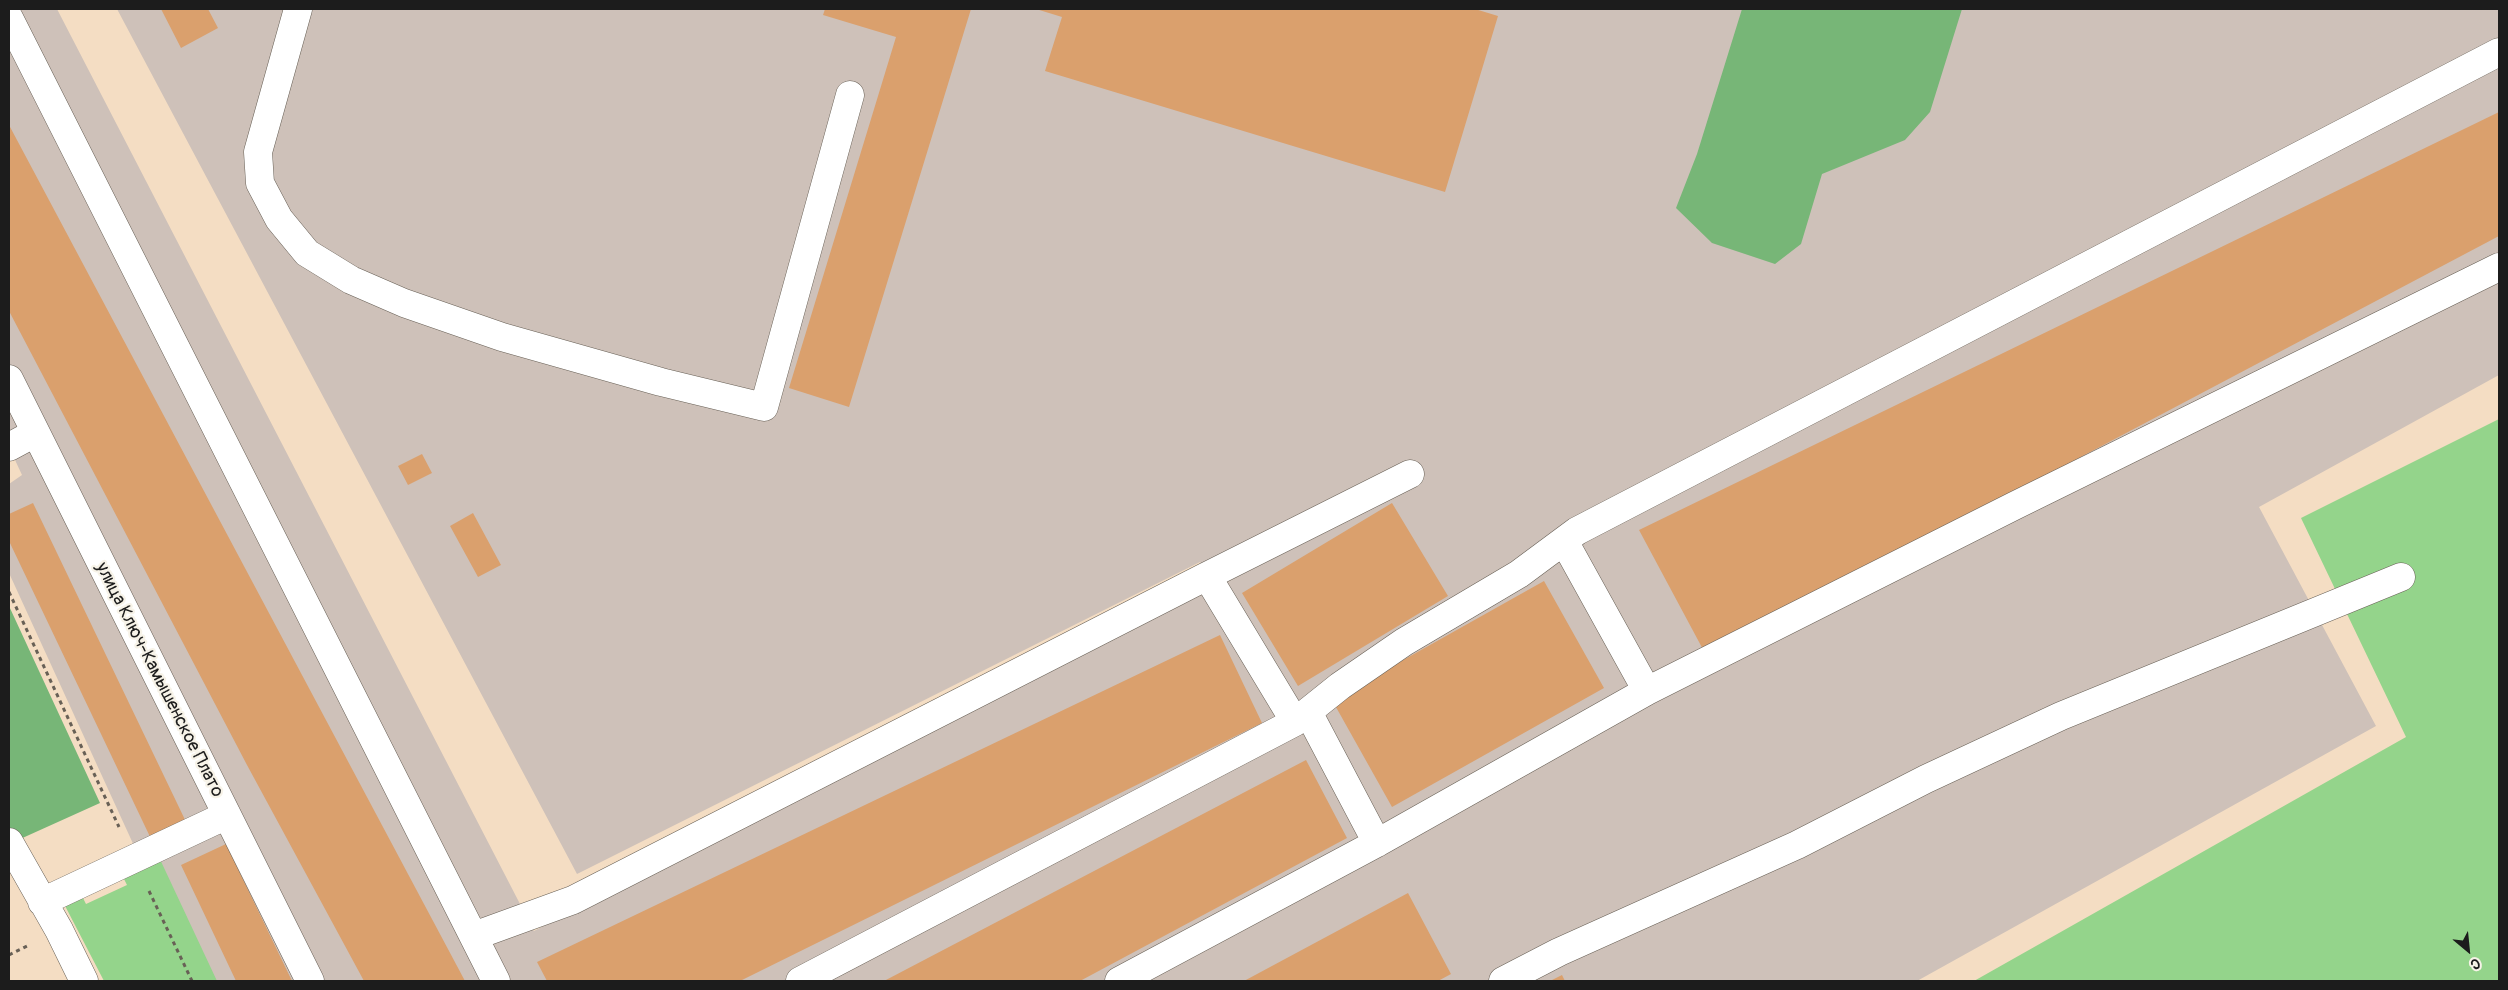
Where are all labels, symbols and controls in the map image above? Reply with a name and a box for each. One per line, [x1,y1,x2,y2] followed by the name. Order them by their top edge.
[90,559,228,801] street label: улица Ключ-Камышенское Плато
[2443,925,2493,975] north arrow
[2467,954,2483,973] text: С

